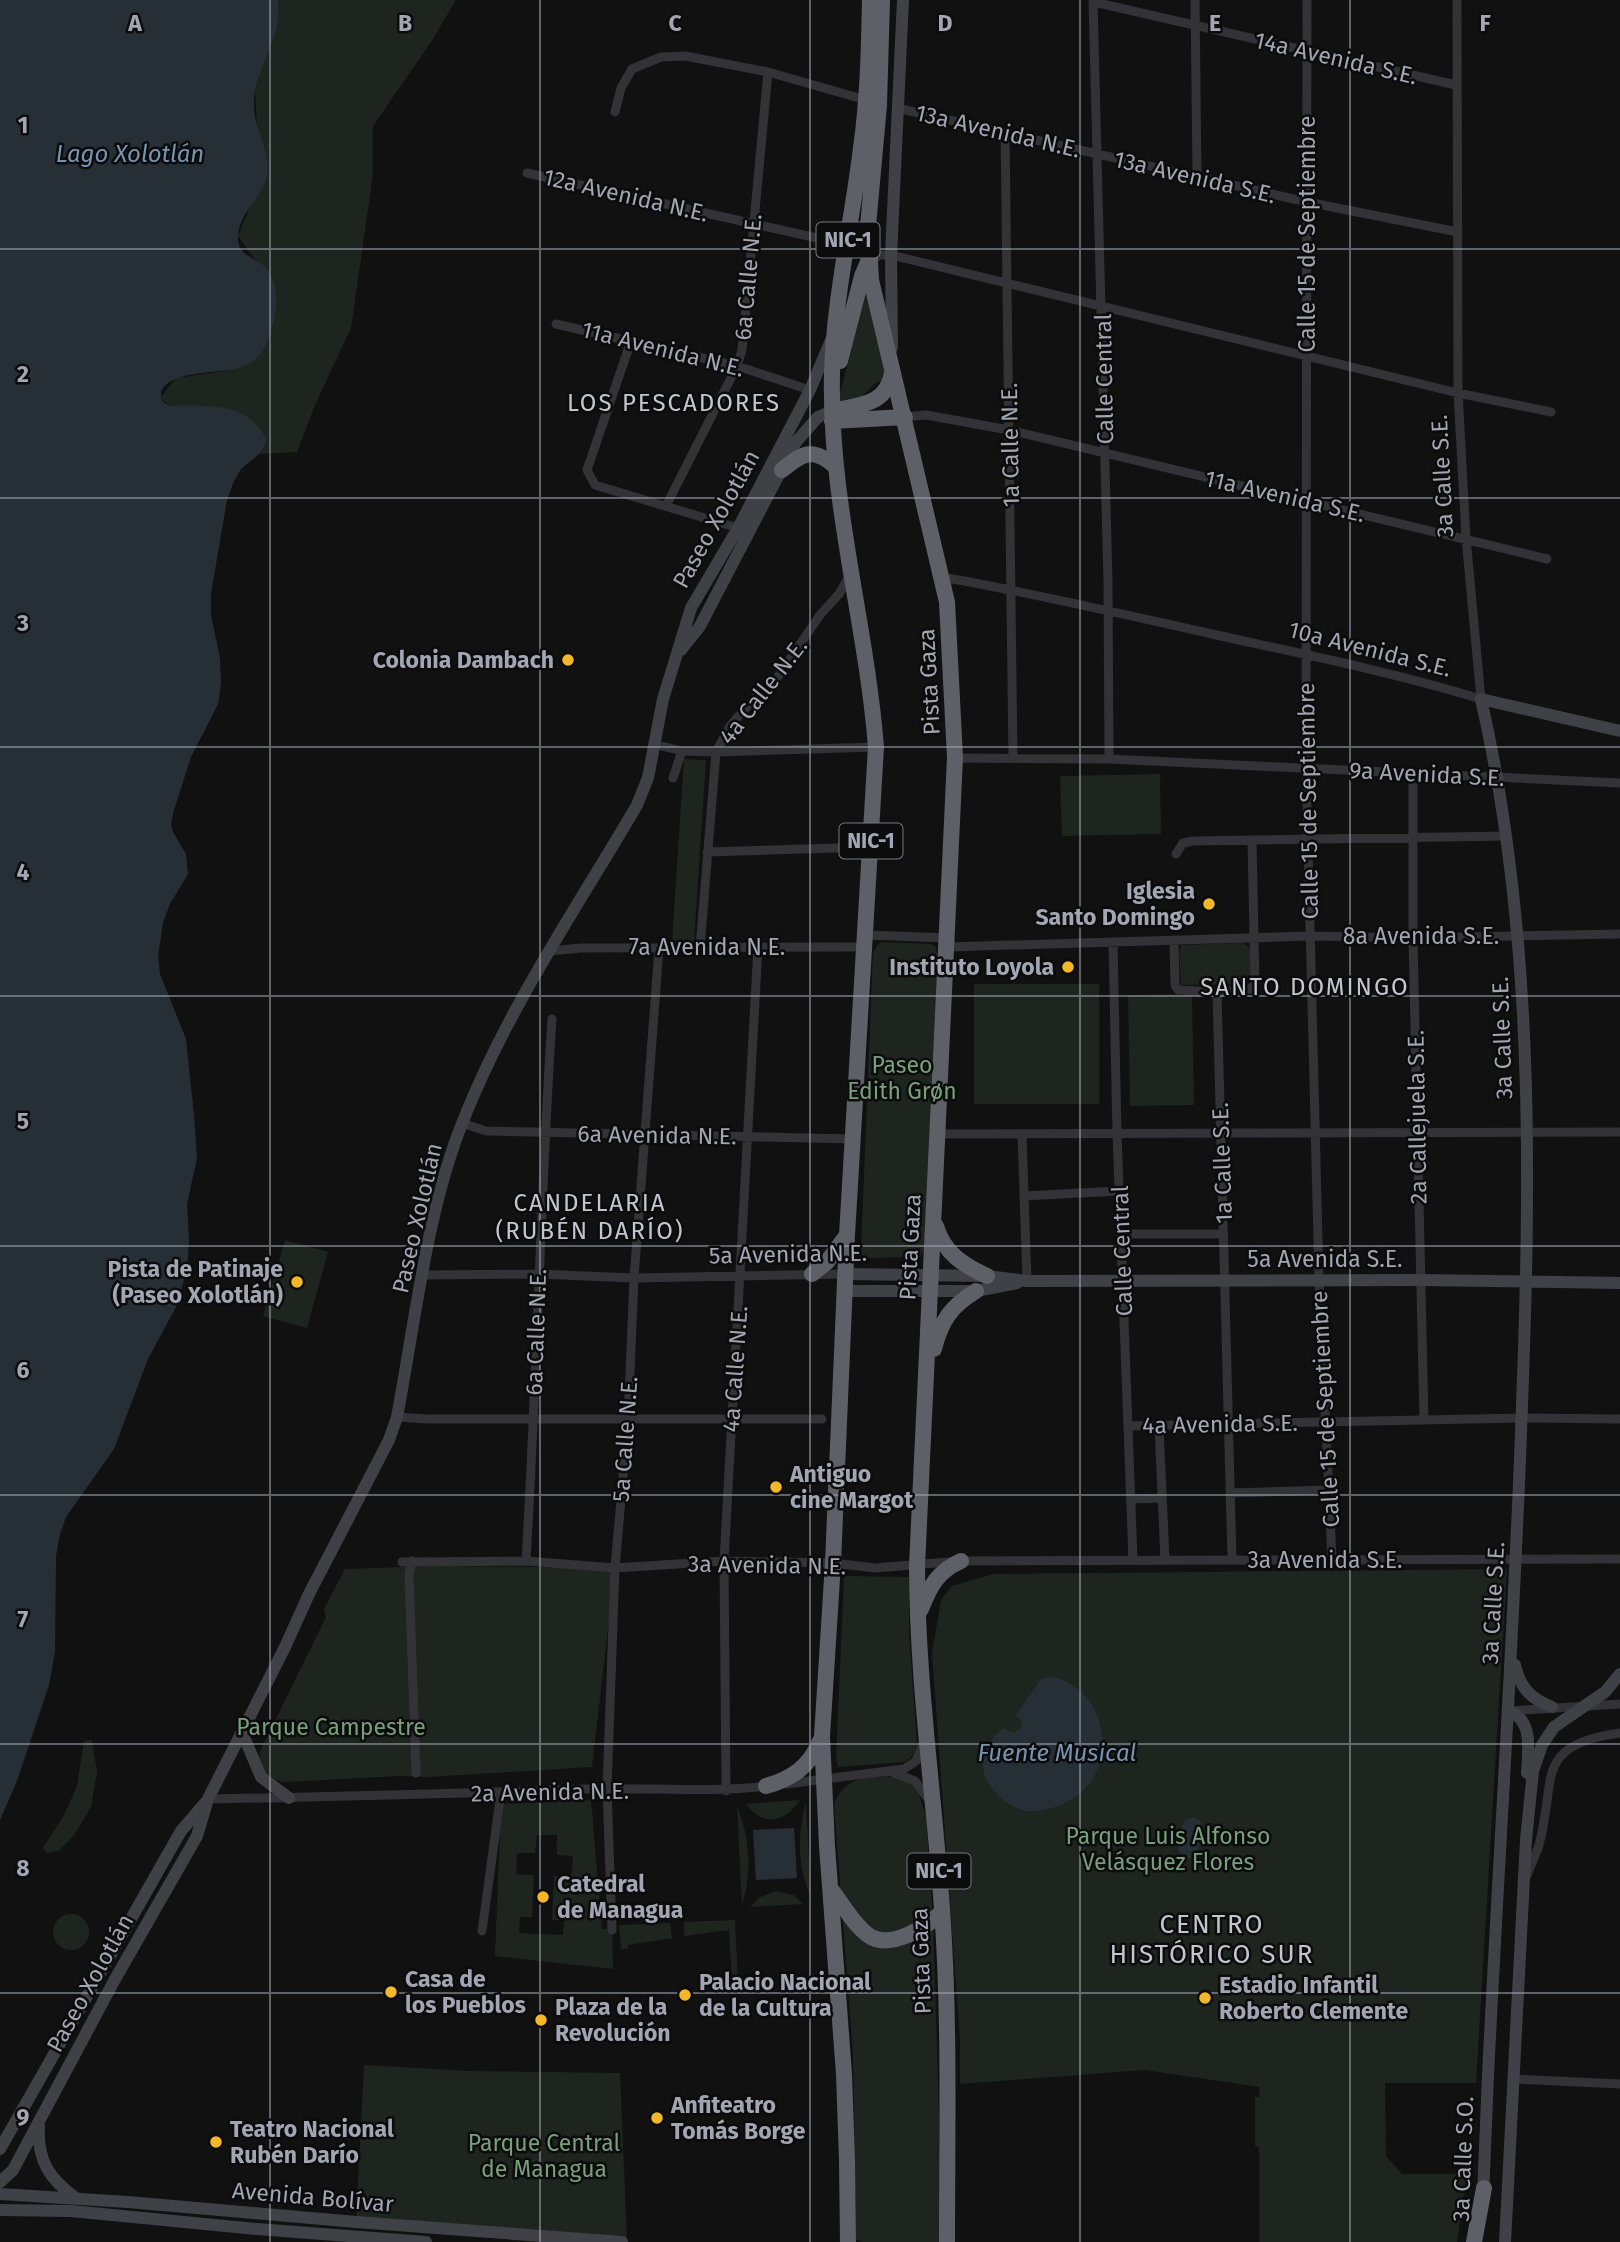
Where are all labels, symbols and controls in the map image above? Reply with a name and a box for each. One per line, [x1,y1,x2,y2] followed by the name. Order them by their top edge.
[127,9,142,37] text: A
[398,9,412,37] text: B
[668,9,682,37] text: C
[938,9,953,37] text: D
[1209,9,1221,37] text: E
[1479,9,1491,37] text: F
[1252,26,1420,90] street label: 14a Avenida S.E.
[913,98,1083,164] street label: 13a Avenida N.E.
[18,111,28,139] text: 1
[1293,115,1321,353] street label: Calle 15 de Septiembre
[56,140,204,168] water label: Lago Xolotlán
[1111,145,1279,209] street label: 13a Avenida S.E.
[541,162,711,228] street label: 12a Avenida N.E.
[729,213,767,341] street label: 6a Calle N.E.
[816,222,880,258] road number: NIC-1
[1089,313,1119,445] street label: Calle Central
[579,315,747,383] street label: 11a Avenida N.E.
[17,360,29,388] text: 2
[995,382,1025,508] street label: 1a Calle N.E.
[567,389,781,417] district label: LOS PESCADORES
[1425,414,1459,538] street label: 3a Calle S.E.
[667,445,765,593] street label: Paseo Xolotlán
[1202,464,1368,528] street label: 11a Avenida S.E.
[16,609,29,637] text: 3
[1286,615,1454,683] street label: 10a Avenida S.E.
[912,628,946,736] street label: Pista Gaza
[713,632,813,750] street label: 4a Calle N.E.
[373,646,554,674] place label: Colonia Dambach
[560,652,576,668] marker: Colonia Dambach
[1292,682,1324,920] street label: Calle 15 de Septiembre
[1349,756,1505,792] street label: 9a Avenida S.E.
[840,824,903,858] road number: NIC-1
[17,858,30,886] text: 4
[1035,877,1195,931] place label: Iglesia Santo Domingo
[1201,896,1217,912] marker: Iglesia Santo Domingo
[1343,922,1499,950] street label: 8a Avenida S.E.
[629,933,785,961] street label: 7a Avenida N.E.
[889,953,1054,981] place label: Instituto Loyola
[1060,959,1076,975] marker: Instituto Loyola
[1200,973,1410,1001] district label: SANTO DOMINGO
[1486,976,1518,1100] street label: 3a Calle S.E.
[1401,1030,1433,1204] street label: 2a Callejuela S.E.
[847,1051,957,1105] park label: Paseo Edith Grøn
[1206,1102,1238,1224] street label: 1a Calle S.E.
[17,1107,29,1135] text: 5
[577,1120,737,1150] street label: 6a Avenida N.E.
[386,1140,448,1296] street label: Paseo Xolotlán
[1106,1185,1138,1317] street label: Calle Central
[495,1189,685,1245] district label: CANDELARIA (RUBÉN DARÍO)
[893,1193,927,1301] street label: Pista Gaza
[709,1239,867,1269] street label: 5a Avenida N.E.
[1247,1245,1403,1273] street label: 5a Avenida S.E.
[108,1255,284,1309] place label: Pista de Patinaje (Paseo Xolotlán)
[520,1268,552,1396] street label: 6a Calle N.E.
[289,1274,305,1290] marker: Pista de Patinaje (Paseo Xolotlán)
[1305,1290,1345,1528] street label: Calle 15 de Septiembre
[717,1305,753,1433] street label: 4a Calle N.E.
[17,1356,30,1384] text: 6
[607,1375,643,1503] street label: 5a Calle N.E.
[1142,1409,1298,1439] street label: 4a Avenida S.E.
[789,1460,914,1514] place label: Antiguo cine Margot
[768,1479,784,1495] marker: Antiguo cine Margot
[1476,1541,1510,1665] street label: 3a Calle S.E.
[1247,1546,1403,1574] street label: 3a Avenida S.E.
[688,1550,846,1580] street label: 3a Avenida N.E.
[18,1605,29,1633] text: 7
[236,1713,426,1741] park label: Parque Campestre
[977,1739,1137,1767] water label: Fuente Musical
[471,1777,629,1807] street label: 2a Avenida N.E.
[1066,1822,1270,1876] park label: Parque Luis Alfonso Velásquez Flores
[16,1854,30,1882] text: 8
[908,1854,970,1888] road number: NIC-1
[557,1870,683,1924] place label: Catedral de Managua
[535,1889,551,1905] marker: Catedral de Managua
[905,1907,937,2015] street label: Pista Gaza
[41,1909,139,2057] street label: Paseo Xolotlán
[1110,1909,1314,1970] district label: CENTRO HISTÓRICO SUR
[405,1965,526,2019] place label: Casa de los Pueblos
[699,1968,871,2022] place label: Palacio Nacional de la Cultura
[1219,1971,1409,2025] place label: Estadio Infantil Roberto Clemente
[383,1984,399,2000] marker: Casa de los Pueblos
[677,1987,693,2003] marker: Palacio Nacional de la Cultura
[1197,1990,1213,2006] marker: Estadio Infantil Roberto Clemente
[555,1993,671,2047] place label: Plaza de la Revolución
[533,2012,549,2028] marker: Plaza de la Revolución
[670,2091,806,2145] place label: Anfiteatro Tomás Borge
[1447,2096,1479,2222] street label: 3a Calle S.O.
[17,2103,30,2131] text: 9
[649,2110,665,2126] marker: Anfiteatro Tomás Borge
[230,2115,394,2169] place label: Teatro Nacional Rubén Darío
[468,2129,620,2183] park label: Parque Central de Managua
[208,2134,224,2150] marker: Teatro Nacional Rubén Darío
[231,2176,395,2218] street label: Avenida Bolívar

